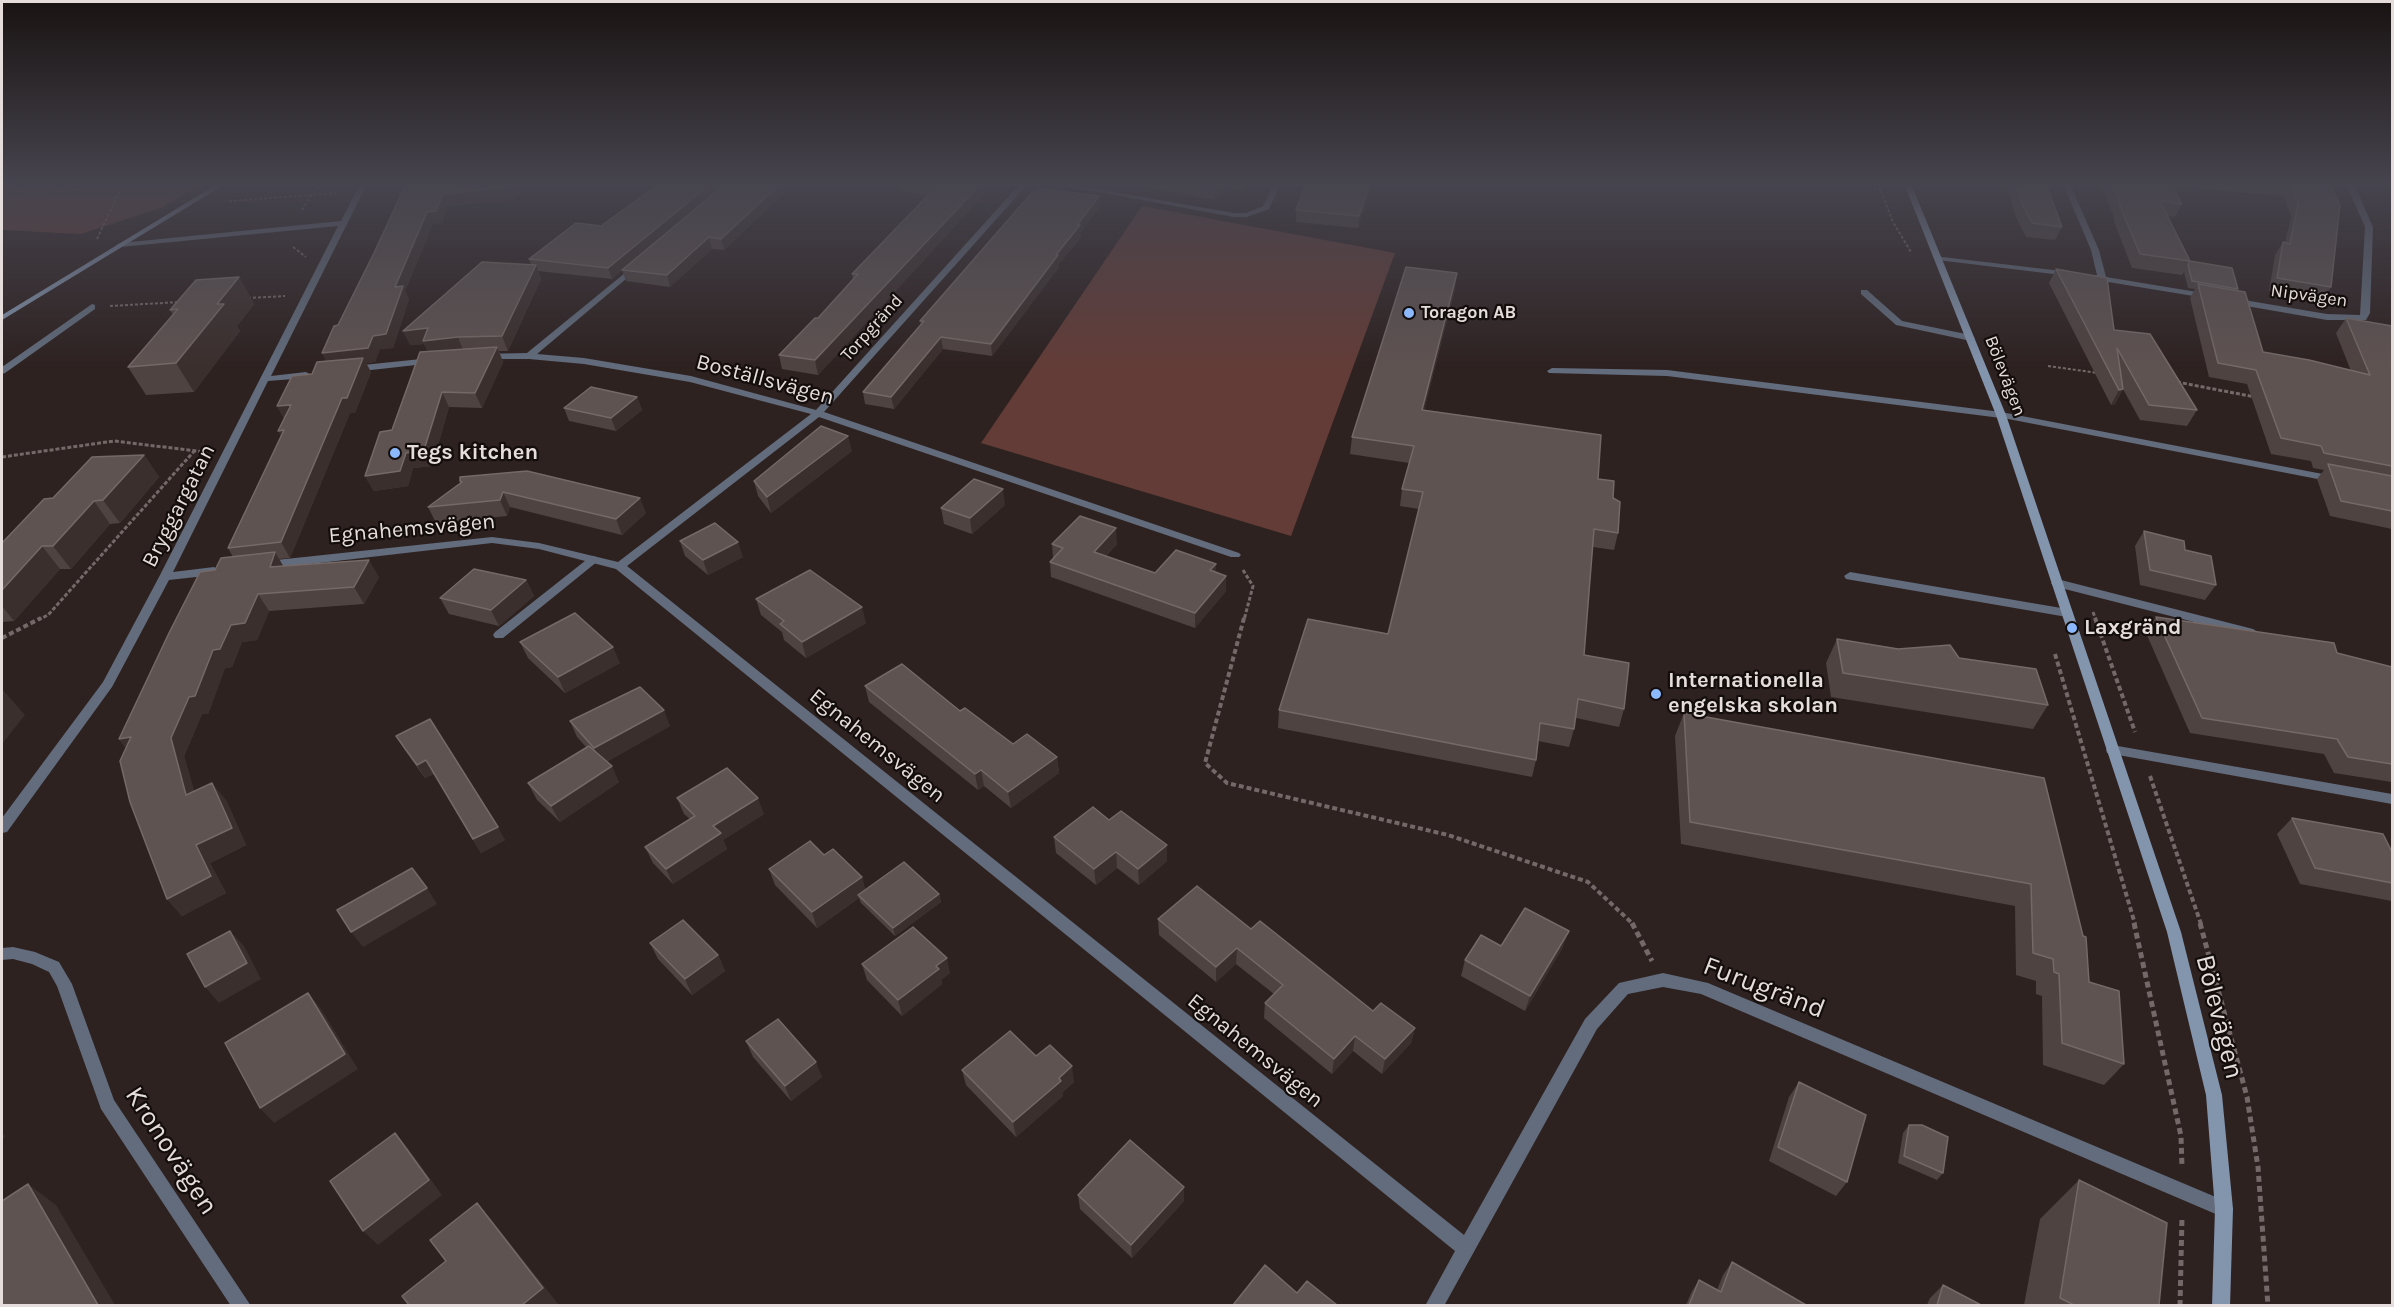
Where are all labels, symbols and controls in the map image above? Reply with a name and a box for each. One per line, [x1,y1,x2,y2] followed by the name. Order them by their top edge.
[2269,280,2349,312] street label: Nipvägen
[836,290,908,366] street label: Torpgränd
[1421,302,1516,324] place label: Toragon AB
[1402,306,1416,320] marker: Toragon AB
[1980,333,2030,419] street label: Bölevägen
[693,349,837,411] street label: Boställsvägen
[137,440,221,572] street label: Bryggargatan
[407,440,538,466] place label: Tegs kitchen
[388,446,402,460] marker: Tegs kitchen
[328,509,496,549] street label: Egnahemsvägen
[2084,615,2181,641] place label: Laxgränd
[2065,621,2079,635] marker: Laxgränd
[1668,668,1838,720] place label: Internationella engelska skolan
[804,683,950,809] street label: Egnahemsvägen
[1649,687,1663,701] marker: Internationella engelska skolan
[1698,950,1830,1026] street label: Furugränd
[2188,952,2250,1082] street label: Bölevägen
[1182,988,1328,1114] street label: Egnahemsvägen
[118,1081,224,1221] street label: Kronovägen

